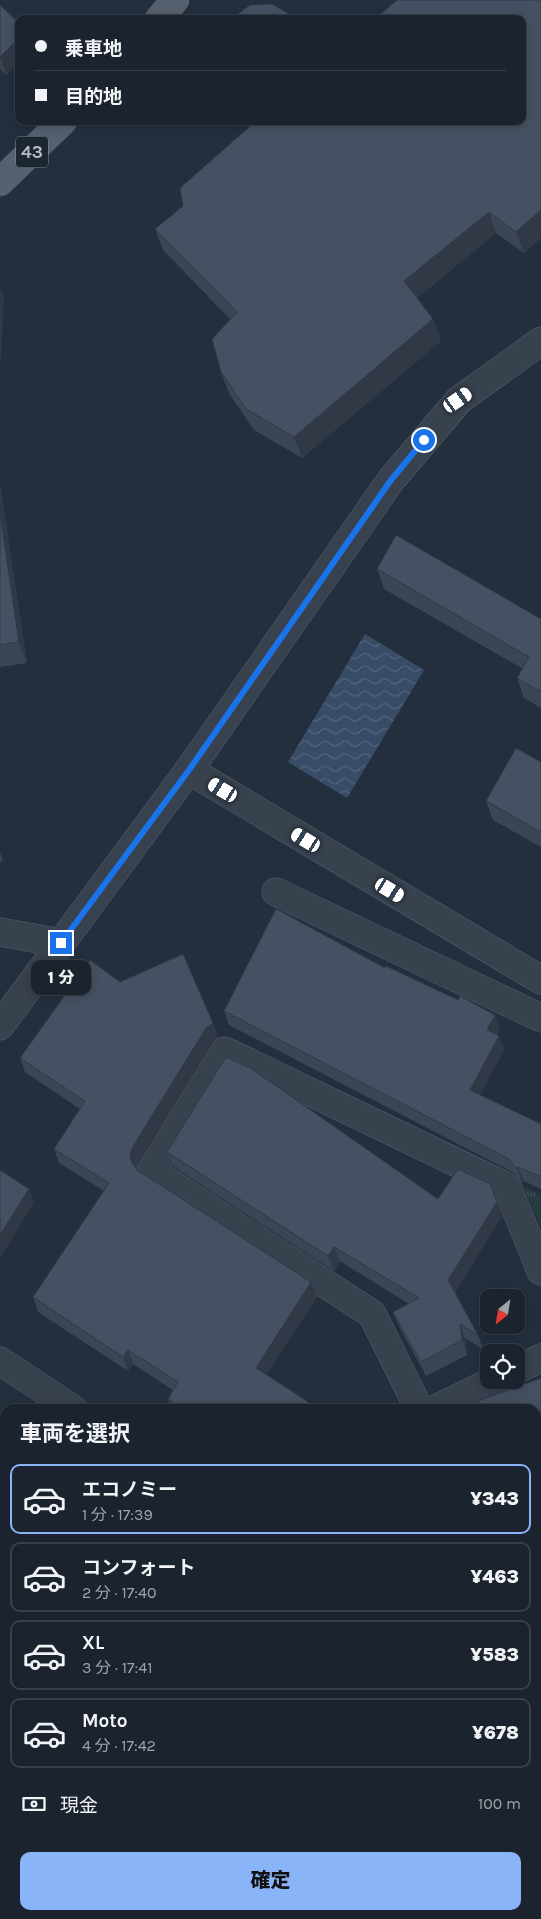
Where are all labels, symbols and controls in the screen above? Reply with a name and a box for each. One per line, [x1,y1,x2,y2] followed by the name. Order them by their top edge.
[65,38,122,60] text: 乗車地
[65,86,122,108] text: 目的地
[16,136,48,168] road number: 43
[441,385,474,415] car
[413,429,435,451] route start
[206,776,239,804] car
[289,826,322,854] car
[373,876,406,904] car
[50,932,72,954] route end
[31,960,91,996] callout: 1 分
[48,968,74,987] text: 1 分
[480,1289,525,1334] north arrow
[480,1289,525,1389] map controls
[480,1344,525,1389] button: locate
[20,1421,130,1447] text: 車両を選択
[22,1477,67,1522] icon: car
[82,1479,177,1501] text: エコノミー
[470,1488,519,1510] text: ¥343
[82,1505,153,1524] text: 1 分 · 17:39
[22,1555,67,1600] icon: car
[82,1557,195,1579] text: コンフォート
[470,1566,519,1588] text: ¥463
[82,1583,156,1602] text: 2 分 · 17:40
[82,1632,104,1654] text: XL
[22,1633,67,1678] icon: car
[470,1644,519,1666] text: ¥583
[82,1658,152,1677] text: 3 分 · 17:41
[82,1710,128,1732] text: Moto
[22,1711,67,1756] icon: car
[472,1722,519,1744] text: ¥678
[82,1736,156,1755] text: 4 分 · 17:42
[20,1790,48,1818] icon: cash
[478,1794,521,1813] text: 100 m
[60,1795,98,1817] text: 現金
[20,1852,521,1910] button: 確定

